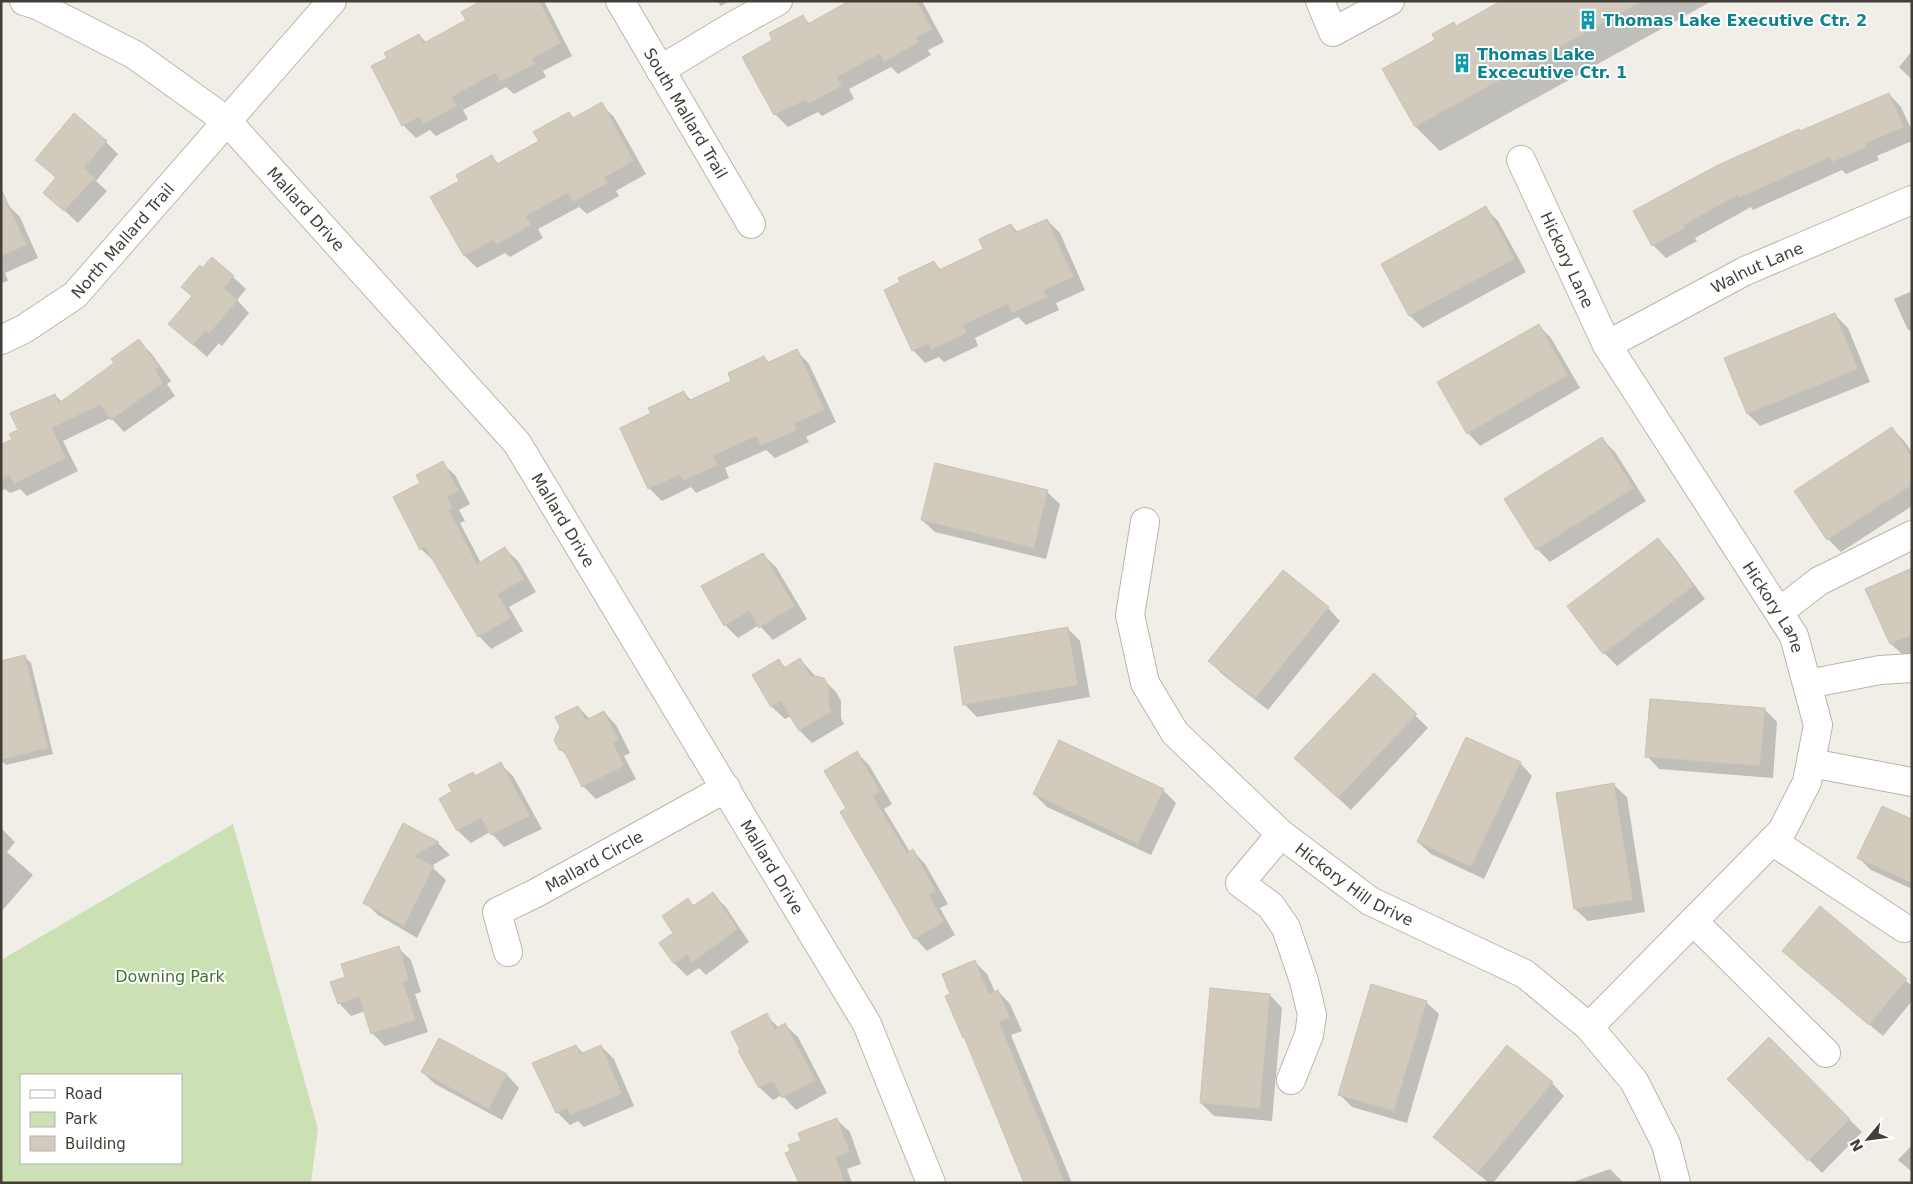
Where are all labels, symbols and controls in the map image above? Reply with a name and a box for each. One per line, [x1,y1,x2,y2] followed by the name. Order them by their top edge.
[1577,9,1599,31] building icon: Thomas Lake Executive Ctr. 2
[1603,11,1867,30] place label: Thomas Lake Executive Ctr. 2
[640,44,732,182] street label: South Mallard Trail
[1477,45,1627,82] place label: Thomas Lake Excecutive Ctr. 1
[1451,52,1473,74] building icon: Thomas Lake Excecutive Ctr. 1
[263,163,349,255] street label: Mallard Drive
[67,179,178,302] street label: North Mallard Trail
[1537,209,1598,311] street label: Hickory Lane
[1708,238,1806,297] street label: Walnut Lane
[528,469,599,570] street label: Mallard Drive
[1739,558,1808,655] street label: Hickory Lane
[737,816,808,917] street label: Mallard Drive
[542,826,646,896] street label: Mallard Circle
[1292,839,1417,930] street label: Hickory Hill Drive
[115,967,226,986] park label: Downing Park
[20,1074,182,1164] legend
[65,1085,103,1103] text: Road
[65,1110,98,1128] text: Park
[1843,1114,1893,1164] north arrow
[65,1135,126,1153] text: Building
[1847,1136,1866,1154] text: N

